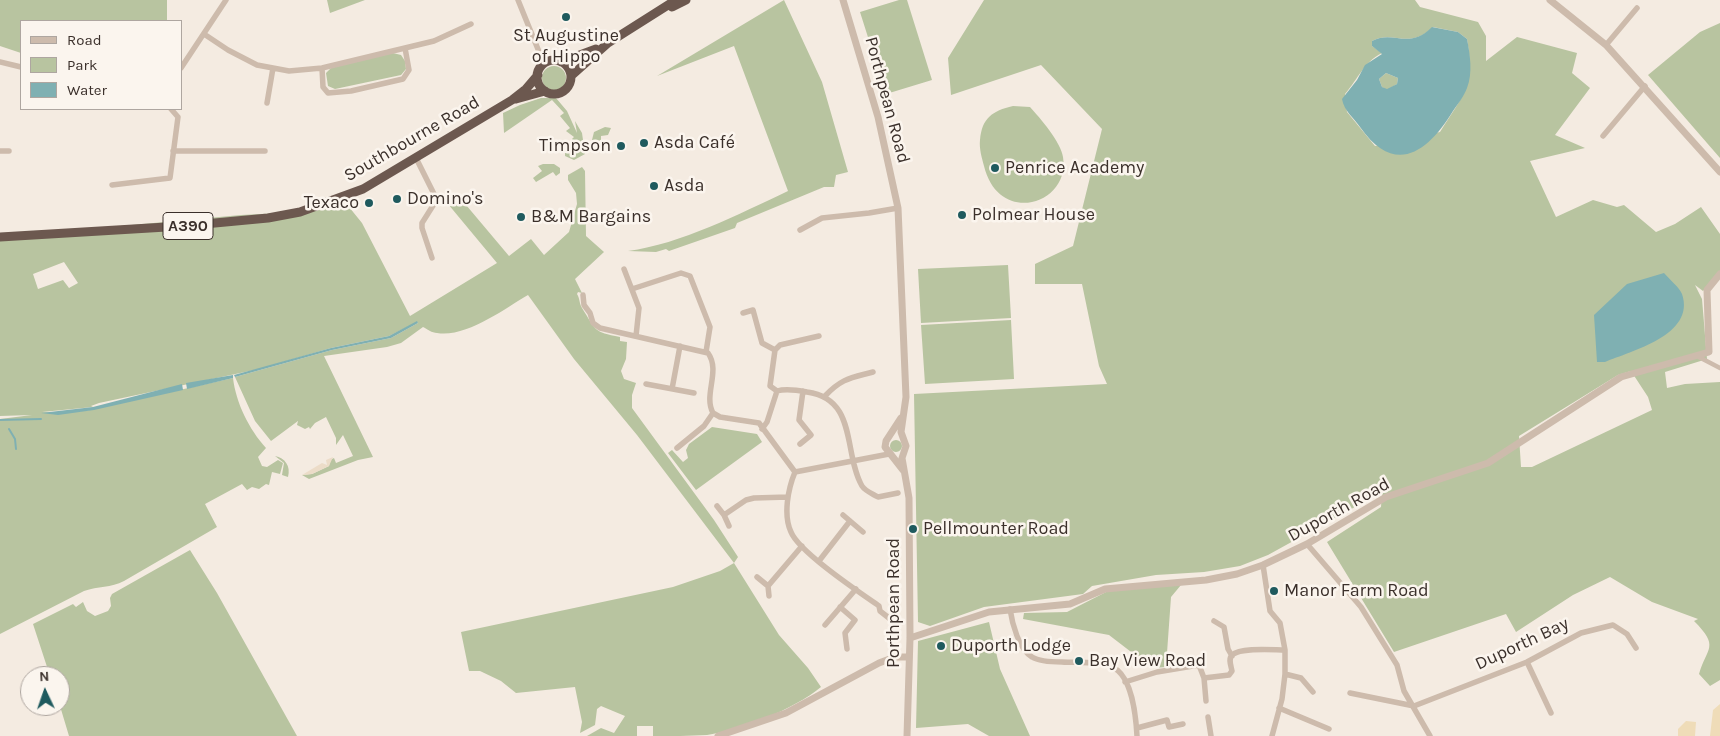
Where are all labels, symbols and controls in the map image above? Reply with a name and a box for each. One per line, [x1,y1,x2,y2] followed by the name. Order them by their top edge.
[560,11,572,23] marker: St Augustine of Hippo
[20,20,182,110] legend
[513,25,619,68] place label: St Augustine of Hippo
[67,31,102,49] text: Road
[860,34,914,166] street label: Porthpean Road
[67,56,97,74] text: Park
[67,81,107,99] text: Water
[340,91,484,187] street label: Southbourne Road
[654,132,735,154] place label: Asda Café
[539,135,611,157] place label: Timpson
[638,137,650,149] marker: Asda Café
[615,140,627,152] marker: Timpson
[1005,157,1144,179] place label: Penrice Academy
[989,162,1001,174] marker: Penrice Academy
[664,175,704,197] place label: Asda
[648,180,660,192] marker: Asda
[407,188,484,210] place label: Domino's
[304,192,359,214] place label: Texaco
[391,193,403,205] marker: Domino's
[363,197,375,209] marker: Texaco
[972,204,1095,226] place label: Polmear House
[531,206,651,228] place label: B&M Bargains
[956,209,968,221] marker: Polmear House
[515,211,527,223] marker: B&M Bargains
[163,212,213,240] road number: A390
[1284,473,1394,547] street label: Duporth Road
[923,518,1069,540] place label: Pellmounter Road
[907,523,919,535] marker: Pellmounter Road
[883,538,905,668] street label: Porthpean Road
[1284,580,1429,602] place label: Manor Farm Road
[1268,585,1280,597] marker: Manor Farm Road
[1472,613,1572,675] street label: Duporth Bay
[951,635,1071,657] place label: Duporth Lodge
[935,640,947,652] marker: Duporth Lodge
[1089,650,1206,672] place label: Bay View Road
[1073,655,1085,667] marker: Bay View Road
[20,666,70,716] north arrow
[39,668,50,685] text: N

